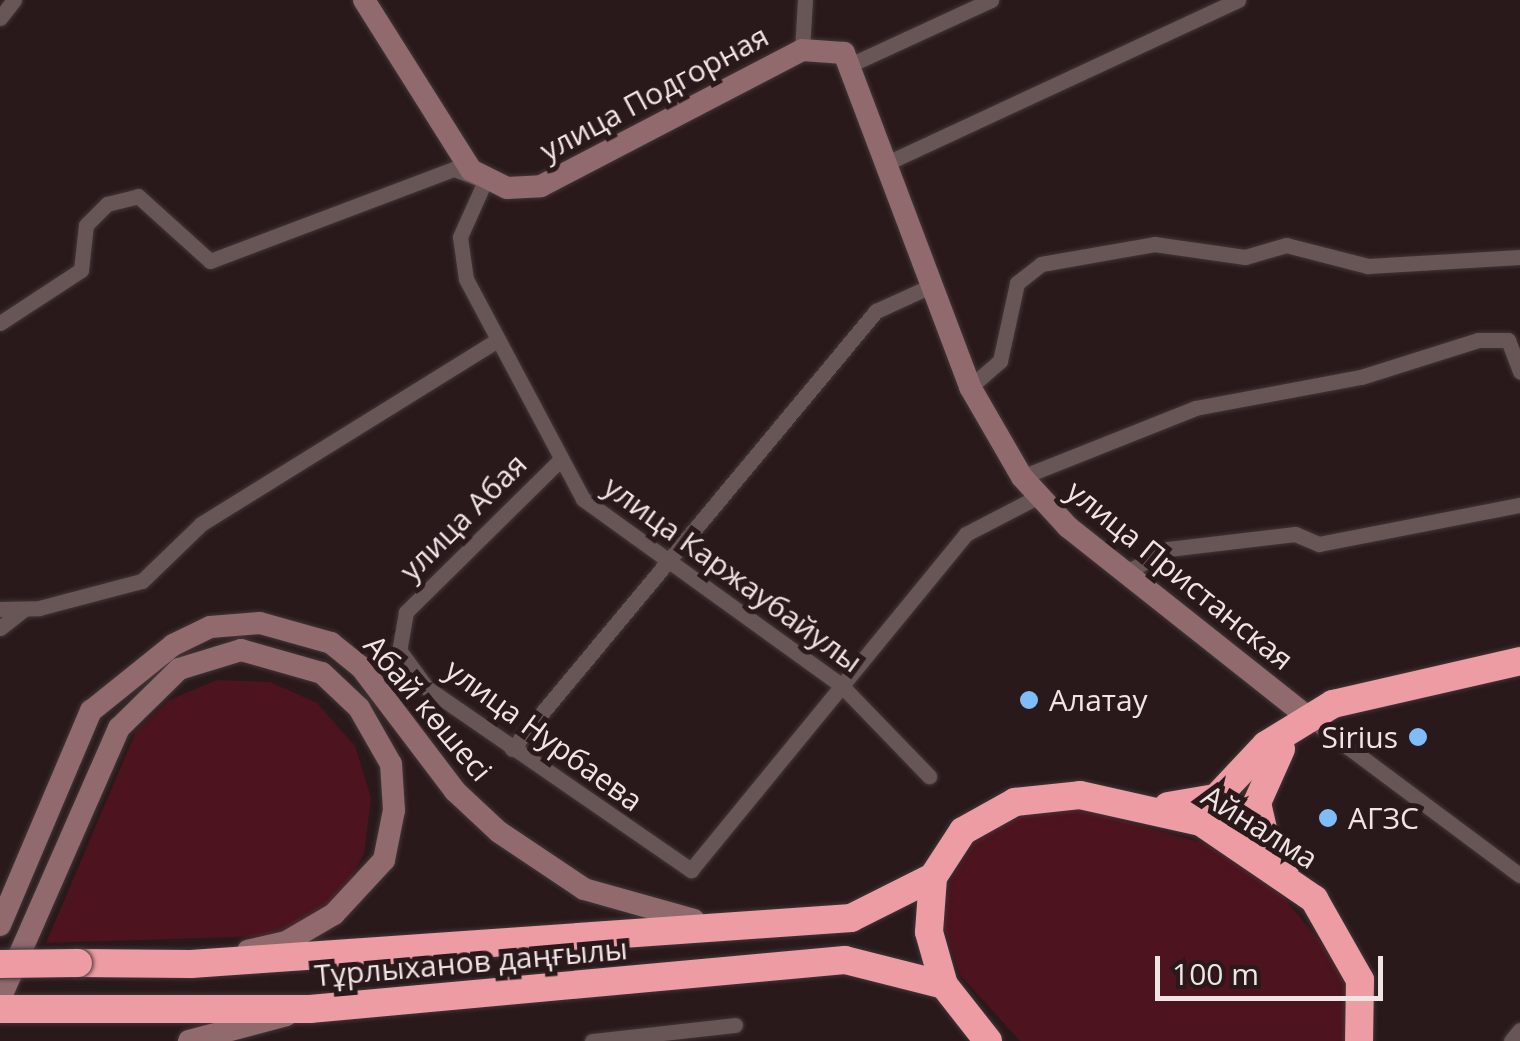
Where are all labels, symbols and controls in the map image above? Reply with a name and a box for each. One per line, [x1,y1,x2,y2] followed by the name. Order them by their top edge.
[534,18,774,168] street label: улица Подгорная
[392,446,534,588] street label: улица Абая
[597,468,869,680] street label: улица Каржаубайулы
[1059,473,1301,677] street label: улица Пристанская
[357,628,499,788] street label: Абай көшесі
[438,651,650,819] street label: улица Нурбаева
[1049,682,1148,718] place label: Алатау
[1018,689,1040,711] marker: Алатау
[1321,719,1398,755] place label: Sirius
[1407,726,1429,748] marker: Sirius
[1196,777,1324,877] street label: Айналма
[1348,800,1419,836] place label: АГЗС
[1317,807,1339,829] marker: АГЗС
[313,930,629,994] street label: Тұрлыханов даңғылы
[1160,936,1388,998] scale bar
[1172,953,1259,994] text: 100 m

